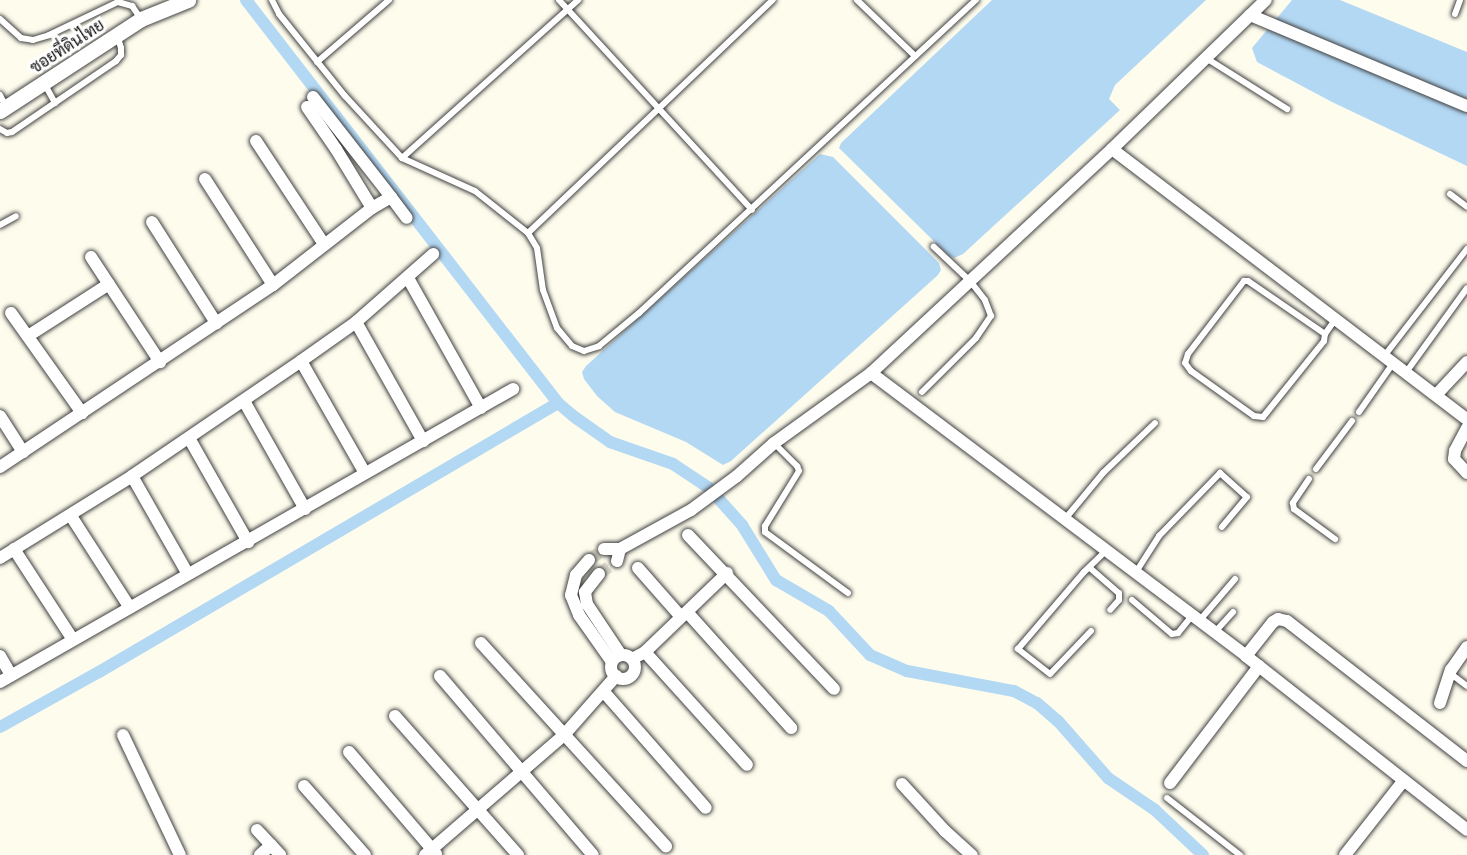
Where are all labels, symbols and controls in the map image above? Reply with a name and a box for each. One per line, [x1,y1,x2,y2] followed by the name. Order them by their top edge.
[26,15,108,77] street label: ซอยที่ดินไทย

